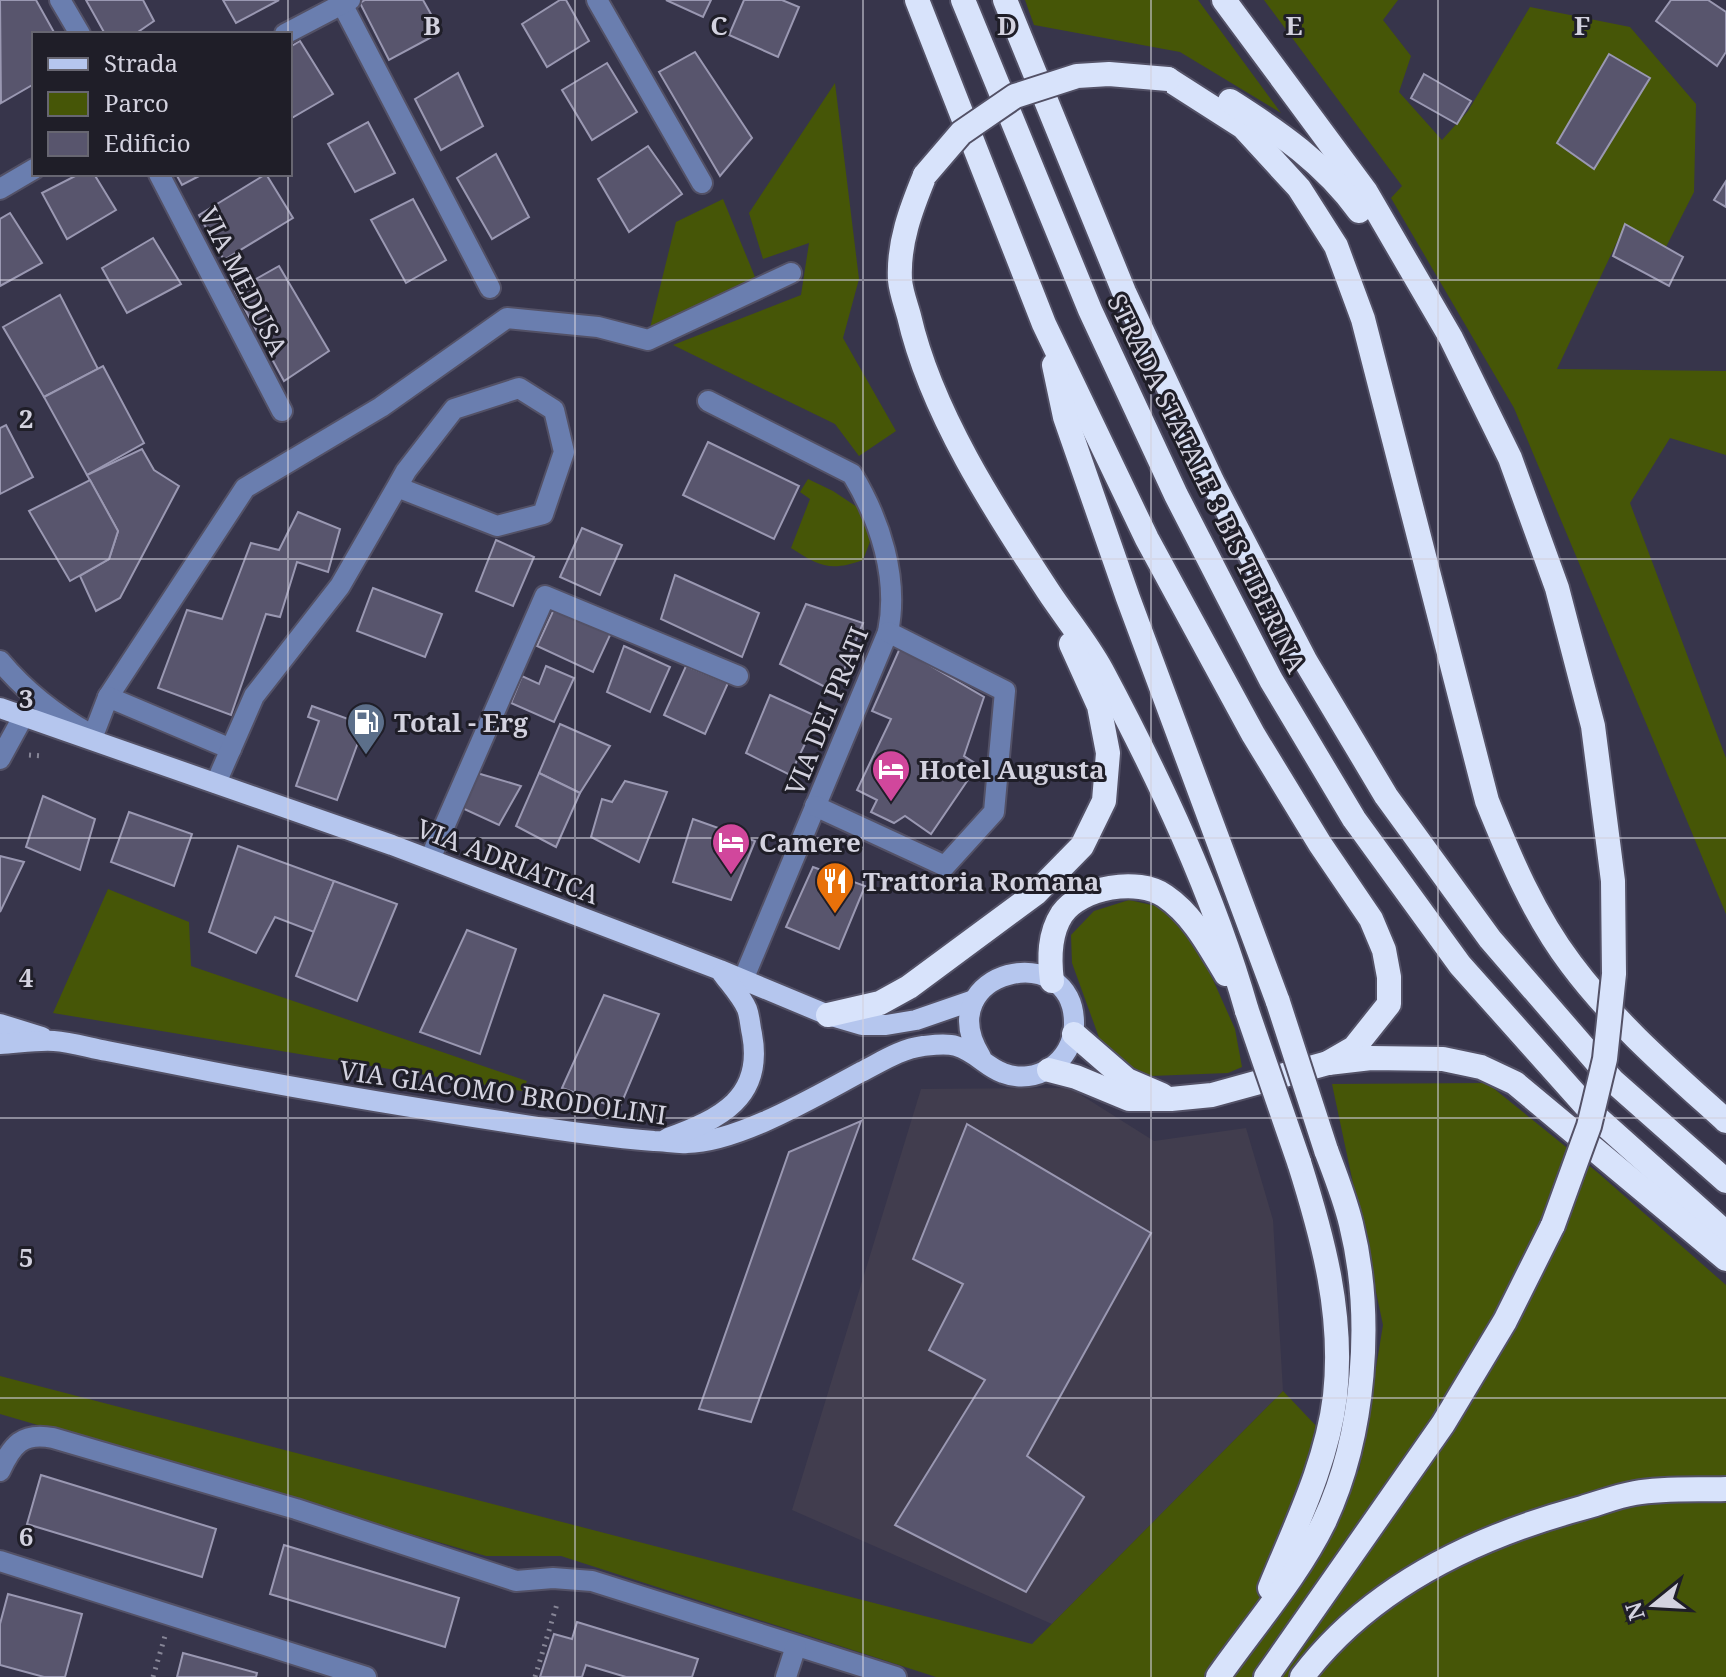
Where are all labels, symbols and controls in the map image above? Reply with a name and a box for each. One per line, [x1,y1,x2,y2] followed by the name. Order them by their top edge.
[423,7,441,43] text: B
[710,7,728,43] text: C
[997,7,1017,43] text: D
[1286,7,1303,43] text: E
[1574,7,1590,43] text: F
[32,32,292,176] legend
[104,46,178,79] text: Strada
[104,86,169,119] text: Parco
[104,126,191,159] text: Edificio
[191,201,297,362] street label: VIA MEDUSA
[1099,288,1315,679] street label: STRADA STATALE 3 BIS TIBERINA
[19,400,33,436] text: 2
[776,621,876,801] street label: VIA DEI PRATI
[19,680,33,716] text: 3
[345,701,387,756] fuel station icon: Total - Erg
[394,704,528,740] place label: Total - Erg
[870,748,912,803] hotel icon: Hotel Augusta
[919,751,1105,787] place label: Hotel Augusta
[412,810,605,913] street label: VIA ADRIATICA
[710,821,752,876] hotel icon: Camere
[759,824,861,860] place label: Camere
[814,860,856,915] restaurant icon: Trattoria Romana
[863,863,1099,899] place label: Trattoria Romana
[19,959,34,995] text: 4
[337,1051,669,1133] street label: VIA GIACOMO BRODOLINI
[19,1239,33,1275] text: 5
[19,1518,33,1554] text: 6
[1614,1565,1694,1645] north arrow
[1617,1599,1651,1624] text: N

